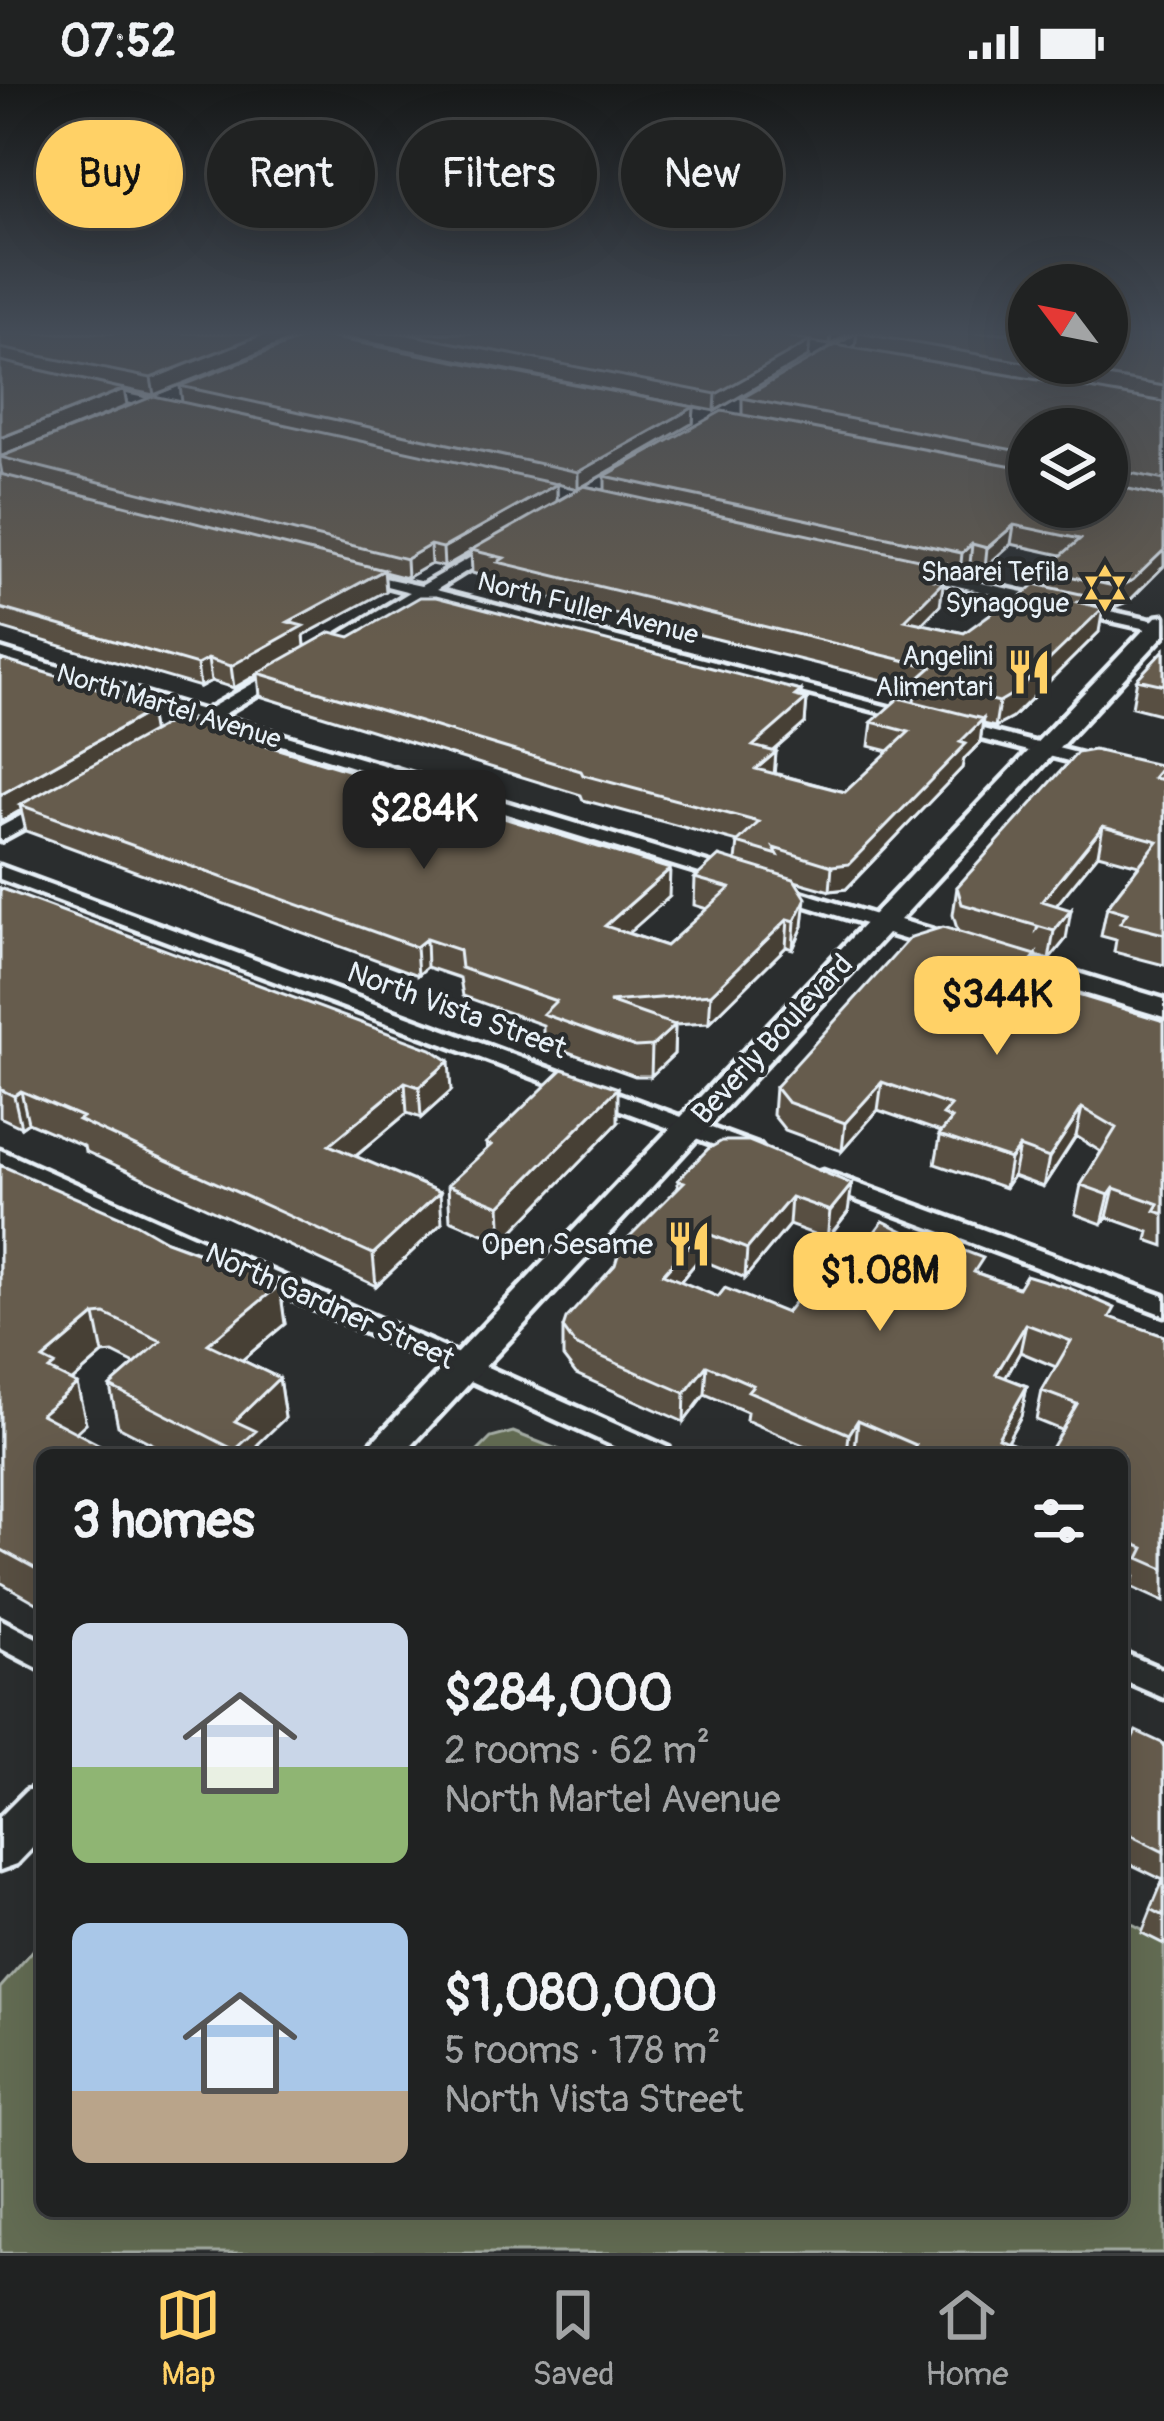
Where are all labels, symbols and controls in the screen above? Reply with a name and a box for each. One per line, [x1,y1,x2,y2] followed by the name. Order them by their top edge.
[60,14,176,70] text: 07:52
[36,120,183,228] chip: Buy
[207,120,375,228] chip: Rent
[399,120,597,228] chip: Filters
[621,120,783,228] chip: New
[1008,264,1128,384] north arrow
[1008,264,1128,528] map controls
[1008,408,1128,528] button: layers
[921,556,1070,620] place label: Shaarei Tefila Synagogue
[1080,563,1130,613] synagogue icon: Shaarei Tefila Synagogue
[474,565,702,652] street label: North Fuller Avenue
[875,640,993,704] place label: Angelini Alimentari
[1004,647,1054,697] restaurant icon: Angelini Alimentari
[53,657,286,757] street label: North Martel Avenue
[340,770,508,872] pin: $284K
[370,784,478,833] text: $284K
[684,946,861,1132] street label: Beverly Boulevard
[342,954,572,1068] street label: North Vista Street
[913,956,1081,1058] pin: $344K
[941,970,1053,1019] text: $344K
[664,1219,714,1269] restaurant icon: Open Sesame
[481,1226,653,1263] place label: Open Sesame
[782,1232,978,1334] pin: $1.08M
[200,1235,461,1378] street label: North Gardner Street
[820,1246,940,1295] text: $1.08M
[1026,1488,1092,1554] icon: filters
[72,1489,255,1553] text: 3 homes
[444,1662,673,1726] text: $284,000
[168,1671,312,1815] icon: home
[444,1726,710,1775] text: 2 rooms · 62 m²
[444,1775,780,1824] text: North Martel Avenue
[444,1962,717,2026] text: $1,080,000
[168,1971,312,2115] icon: home
[444,2026,720,2075] text: 5 rooms · 178 m²
[444,2075,744,2124] text: North Vista Street
[155,2282,221,2395] tab: Map
[532,2282,614,2395] tab: Saved
[925,2282,1009,2395] tab: Home

